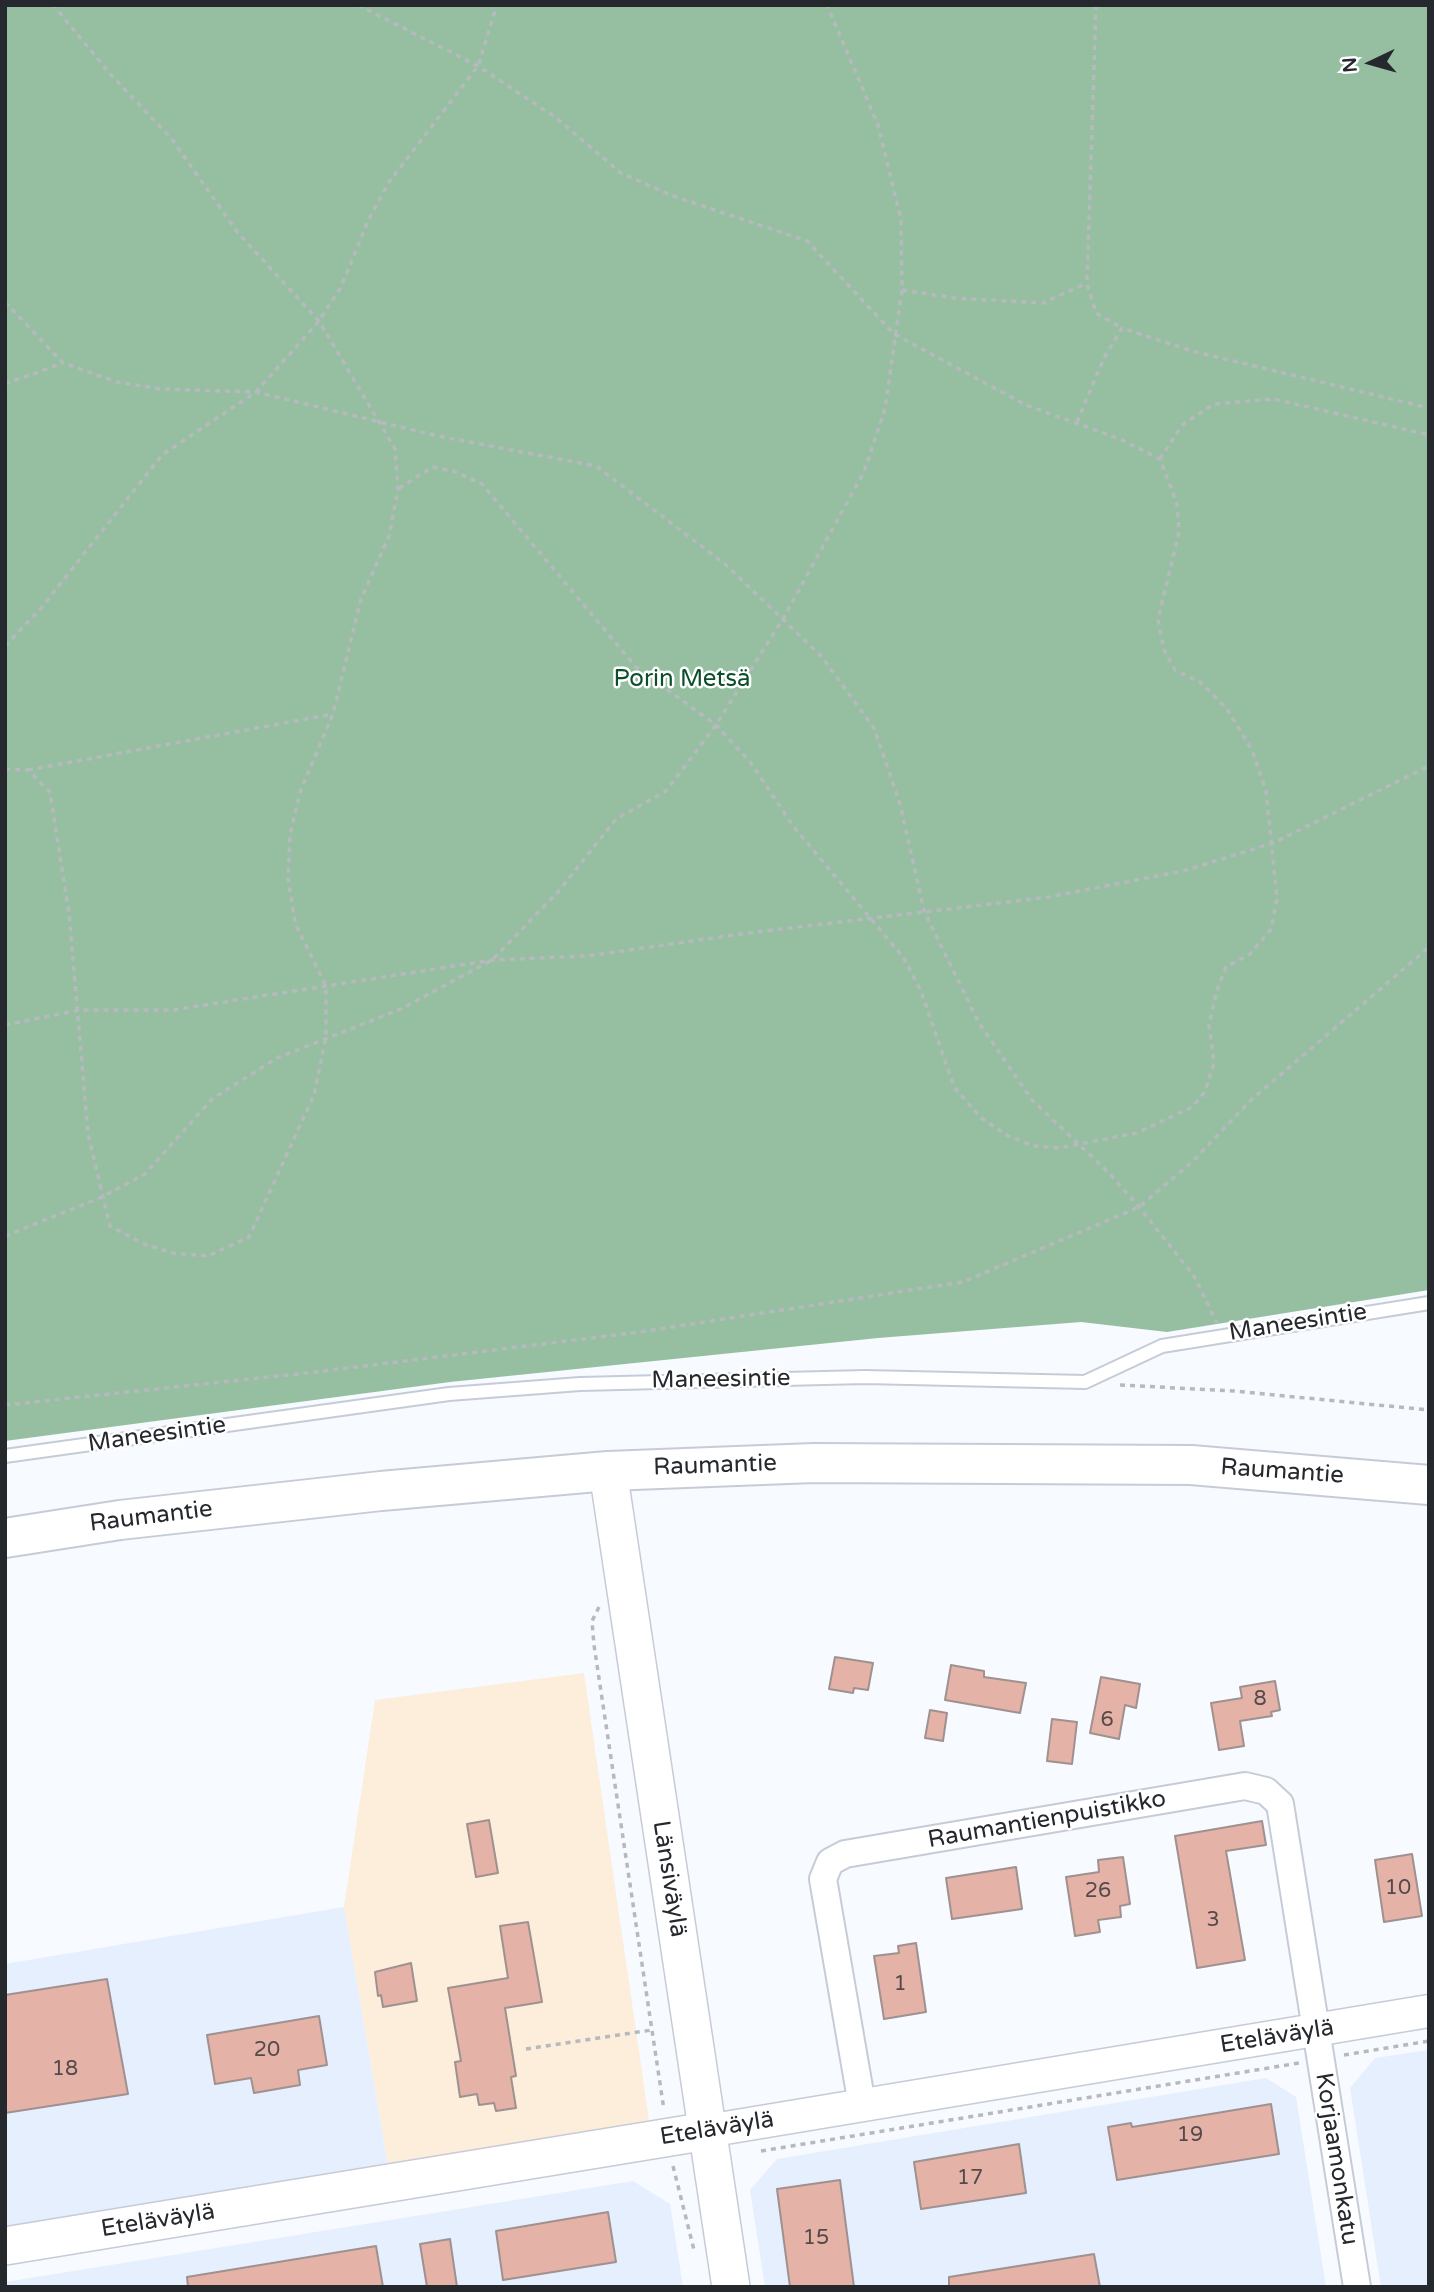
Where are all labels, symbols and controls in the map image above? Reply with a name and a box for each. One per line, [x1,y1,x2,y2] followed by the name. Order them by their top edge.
[1336,28,1406,98] north arrow
[1338,56,1362,73] text: N
[613,666,751,694] park label: Porin Metsä
[1227,1298,1369,1348] street label: Maneesintie
[651,1364,791,1396] street label: Maneesintie
[86,1411,228,1459] street label: Maneesintie
[653,1449,777,1483] street label: Raumantie
[1219,1453,1345,1491] street label: Raumantie
[88,1495,214,1539] street label: Raumantie
[1253,1686,1267,1712] house number: 8
[1100,1707,1114,1733] house number: 6
[926,1785,1168,1855] street label: Raumantienpuistikko
[646,1819,692,1939] street label: Länsiväylä
[1385,1875,1411,1901] house number: 10
[1085,1878,1111,1904] house number: 26
[1206,1907,1220,1933] house number: 3
[893,1971,907,1997] house number: 1
[1218,2014,1336,2060] street label: Eteläväylä
[254,2037,280,2063] house number: 20
[52,2056,78,2082] house number: 18
[1308,2071,1364,2247] street label: Korjaamonkatu
[658,2106,776,2152] street label: Eteläväylä
[1177,2122,1203,2148] house number: 19
[957,2165,983,2191] house number: 17
[99,2198,217,2244] street label: Eteläväylä
[803,2225,829,2251] house number: 15

